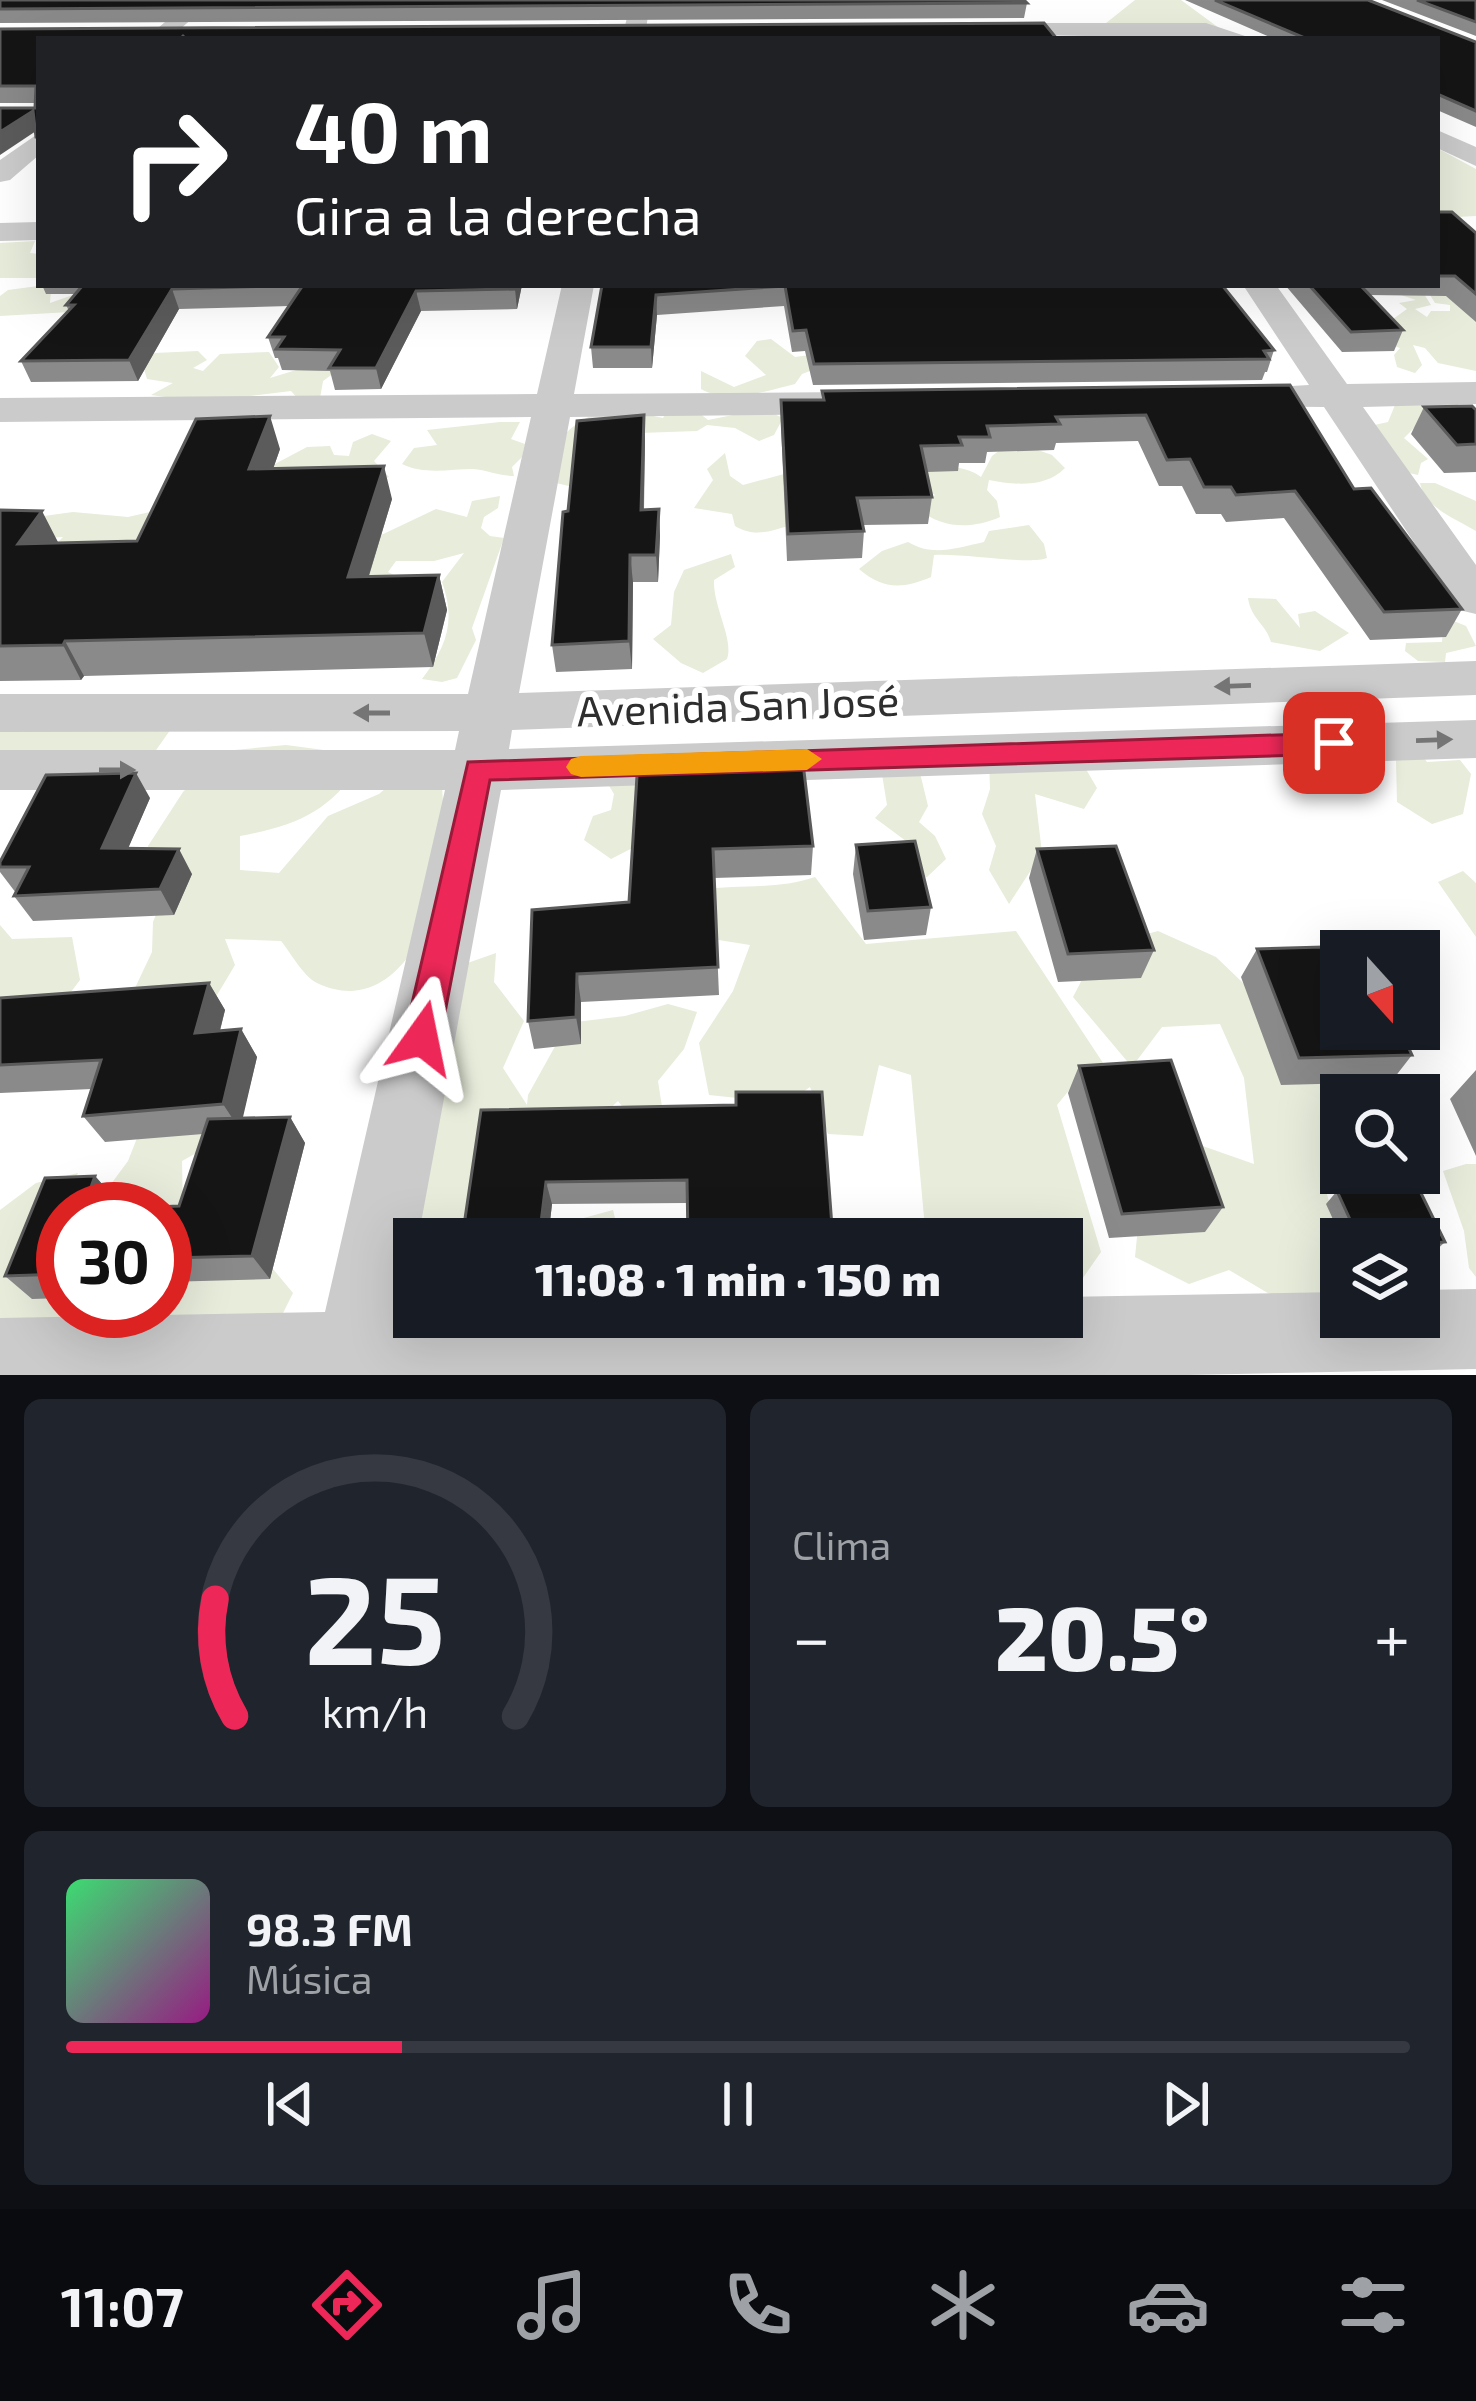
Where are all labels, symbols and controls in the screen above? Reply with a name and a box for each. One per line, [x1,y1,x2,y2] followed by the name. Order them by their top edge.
[294,79,493,180] text: 40 m
[96,84,252,240] icon: right
[294,181,701,246] text: Gira a la derecha
[576,673,900,735] street label: Avenida San José
[1213,677,1251,696] one-way arrow
[1283,692,1385,794] pin
[352,703,390,723] one-way arrow
[1301,710,1367,776] icon: arrive
[1416,731,1454,750] one-way arrow
[99,760,137,780] one-way arrow
[1320,930,1440,1050] north arrow
[1320,930,1440,1338] map controls
[359,975,485,1101] position arrow
[1320,1074,1440,1194] button: search
[36,1182,192,1338] speed limit sign: 30
[1320,1218,1440,1338] button: layers
[535,1251,941,1305] text: 11:08 · 1 min · 150 m
[792,1521,891,1568] text: Clima
[304,1540,446,1690] text: 25
[995,1581,1209,1689] text: 20.5°
[792,1596,831,1675] text: −
[1374,1596,1410,1675] text: +
[322,1685,428,1737] text: km/h
[246,1901,413,1955] text: 98.3 FM
[246,1955,372,2002] text: Música
[257,2071,323,2137] icon: previous
[705,2071,771,2137] icon: pause
[1153,2071,1219,2137] icon: next
[305,2263,389,2347] icon: directions
[510,2263,594,2347] icon: music
[716,2263,800,2347] icon: phone
[921,2263,1005,2347] icon: climate
[1126,2263,1210,2347] icon: car
[1331,2263,1415,2347] icon: filters
[61,2273,184,2338] text: 11:07

